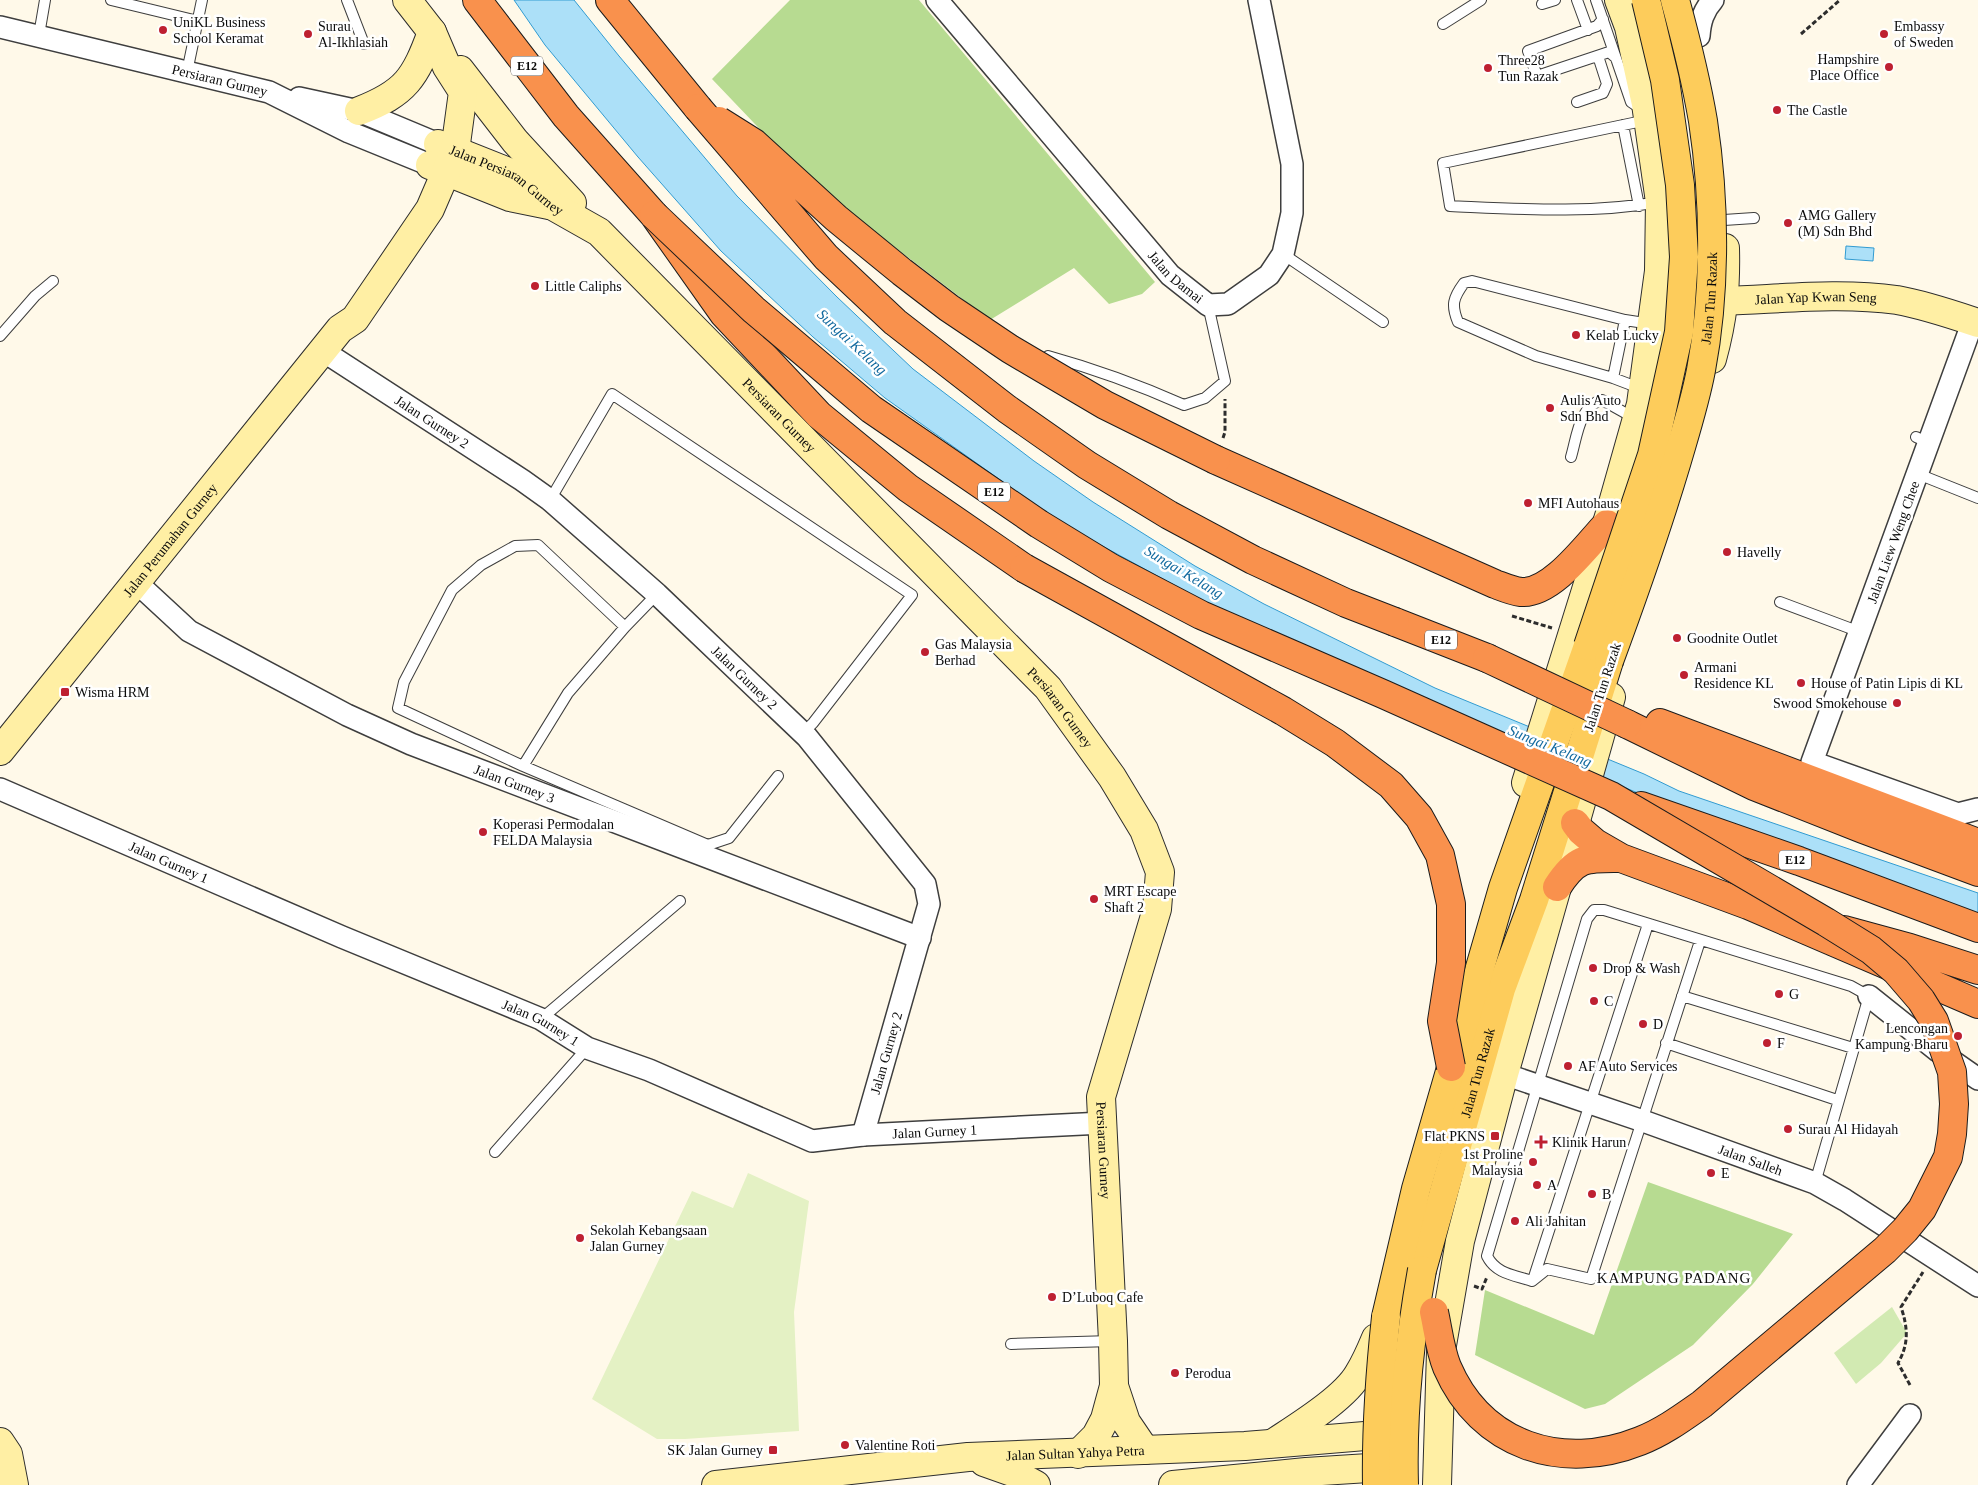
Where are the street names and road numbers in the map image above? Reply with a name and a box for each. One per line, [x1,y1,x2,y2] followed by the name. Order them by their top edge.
[511,56,543,76] road number: E12
[170,62,269,99] street label: Persiaran Gurney
[447,142,566,218] street label: Jalan Persiaran Gurney
[1145,248,1206,306] street label: Jalan Damai
[1698,252,1720,345] street label: Jalan Tun Razak
[1754,289,1877,308] street label: Jalan Yap Kwan Seng
[739,375,819,456] street label: Persiaran Gurney
[392,393,471,451] street label: Jalan Gurney 2
[1864,479,1923,605] street label: Jalan Liew Weng Chee
[120,481,220,600] street label: Jalan Perumahan Gurney
[978,482,1010,502] road number: E12
[1425,630,1457,650] road number: E12
[1581,641,1624,733] street label: Jalan Tun Razak
[708,643,780,713] street label: Jalan Gurney 2
[1024,665,1096,751] street label: Persiaran Gurney
[472,762,556,806] street label: Jalan Gurney 3
[127,839,211,886] street label: Jalan Gurney 1
[1779,850,1811,870] road number: E12
[500,997,582,1049] street label: Jalan Gurney 1
[868,1010,905,1096] street label: Jalan Gurney 2
[1458,1026,1498,1119] street label: Jalan Tun Razak
[1093,1101,1113,1199] street label: Persiaran Gurney
[892,1122,977,1142] street label: Jalan Gurney 1
[1716,1142,1785,1179] street label: Jalan Salleh
[1006,1443,1146,1463] street label: Jalan Sultan Yahya Petra

